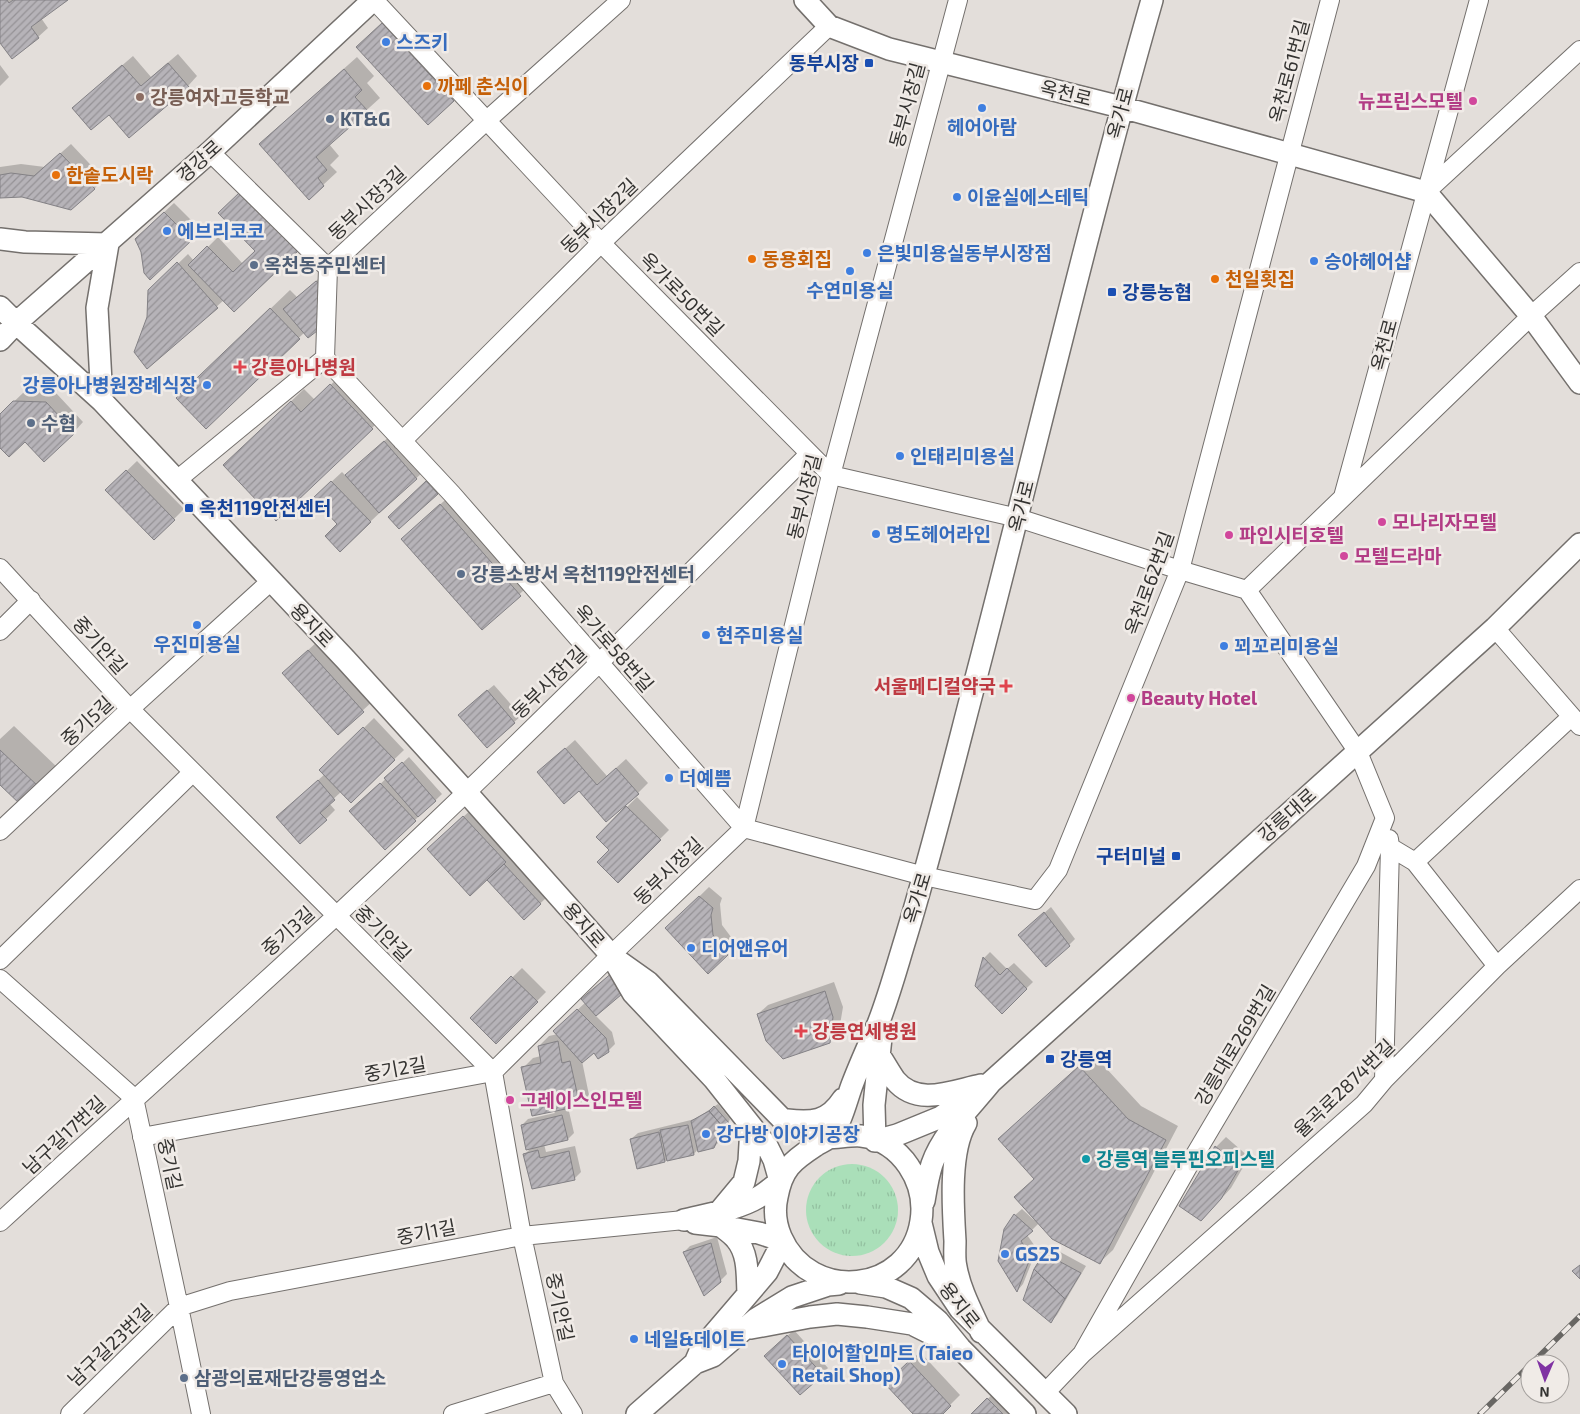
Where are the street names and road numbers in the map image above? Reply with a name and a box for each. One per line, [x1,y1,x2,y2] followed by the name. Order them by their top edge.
[1264,17,1313,125] street label: 옥천로61번길
[884,60,929,150] street label: 동부시장길
[1038,75,1094,110] street label: 옥천로
[1102,85,1137,141] street label: 옥가로
[171,135,226,187] street label: 경강로
[323,161,410,244] street label: 동부시장3길
[555,173,642,258] street label: 동부시장2길
[636,247,729,340] street label: 옥가로50번길
[1366,317,1401,373] street label: 옥천로
[782,452,825,542] street label: 동부시장길
[1003,478,1038,534] street label: 옥가로
[1119,528,1178,638] street label: 옥천로62번길
[286,598,339,652] street label: 용지로
[570,599,659,696] street label: 옥가로58번길
[68,611,132,678] street label: 중기안길
[507,640,591,723] street label: 동부시장1길
[56,691,117,750] street label: 중기5길
[1253,783,1320,847] street label: 강릉대로
[628,832,707,909] street label: 동부시장길
[898,869,935,926] street label: 옥가로
[558,897,610,952] street label: 용지로
[351,900,416,965] street label: 중기안길
[257,901,319,960] street label: 중기3길
[1189,980,1280,1110] street label: 강릉대로269번길
[1289,1034,1399,1141] street label: 율곡로2874번길
[362,1052,428,1085] street label: 중기2길
[18,1091,110,1179] street label: 남구길17번길
[154,1136,187,1192] street label: 중기길
[394,1214,458,1249] street label: 중기1길
[542,1270,579,1343] street label: 중기안길
[935,1277,986,1332] street label: 용지로
[63,1299,157,1391] street label: 남구길23번길

